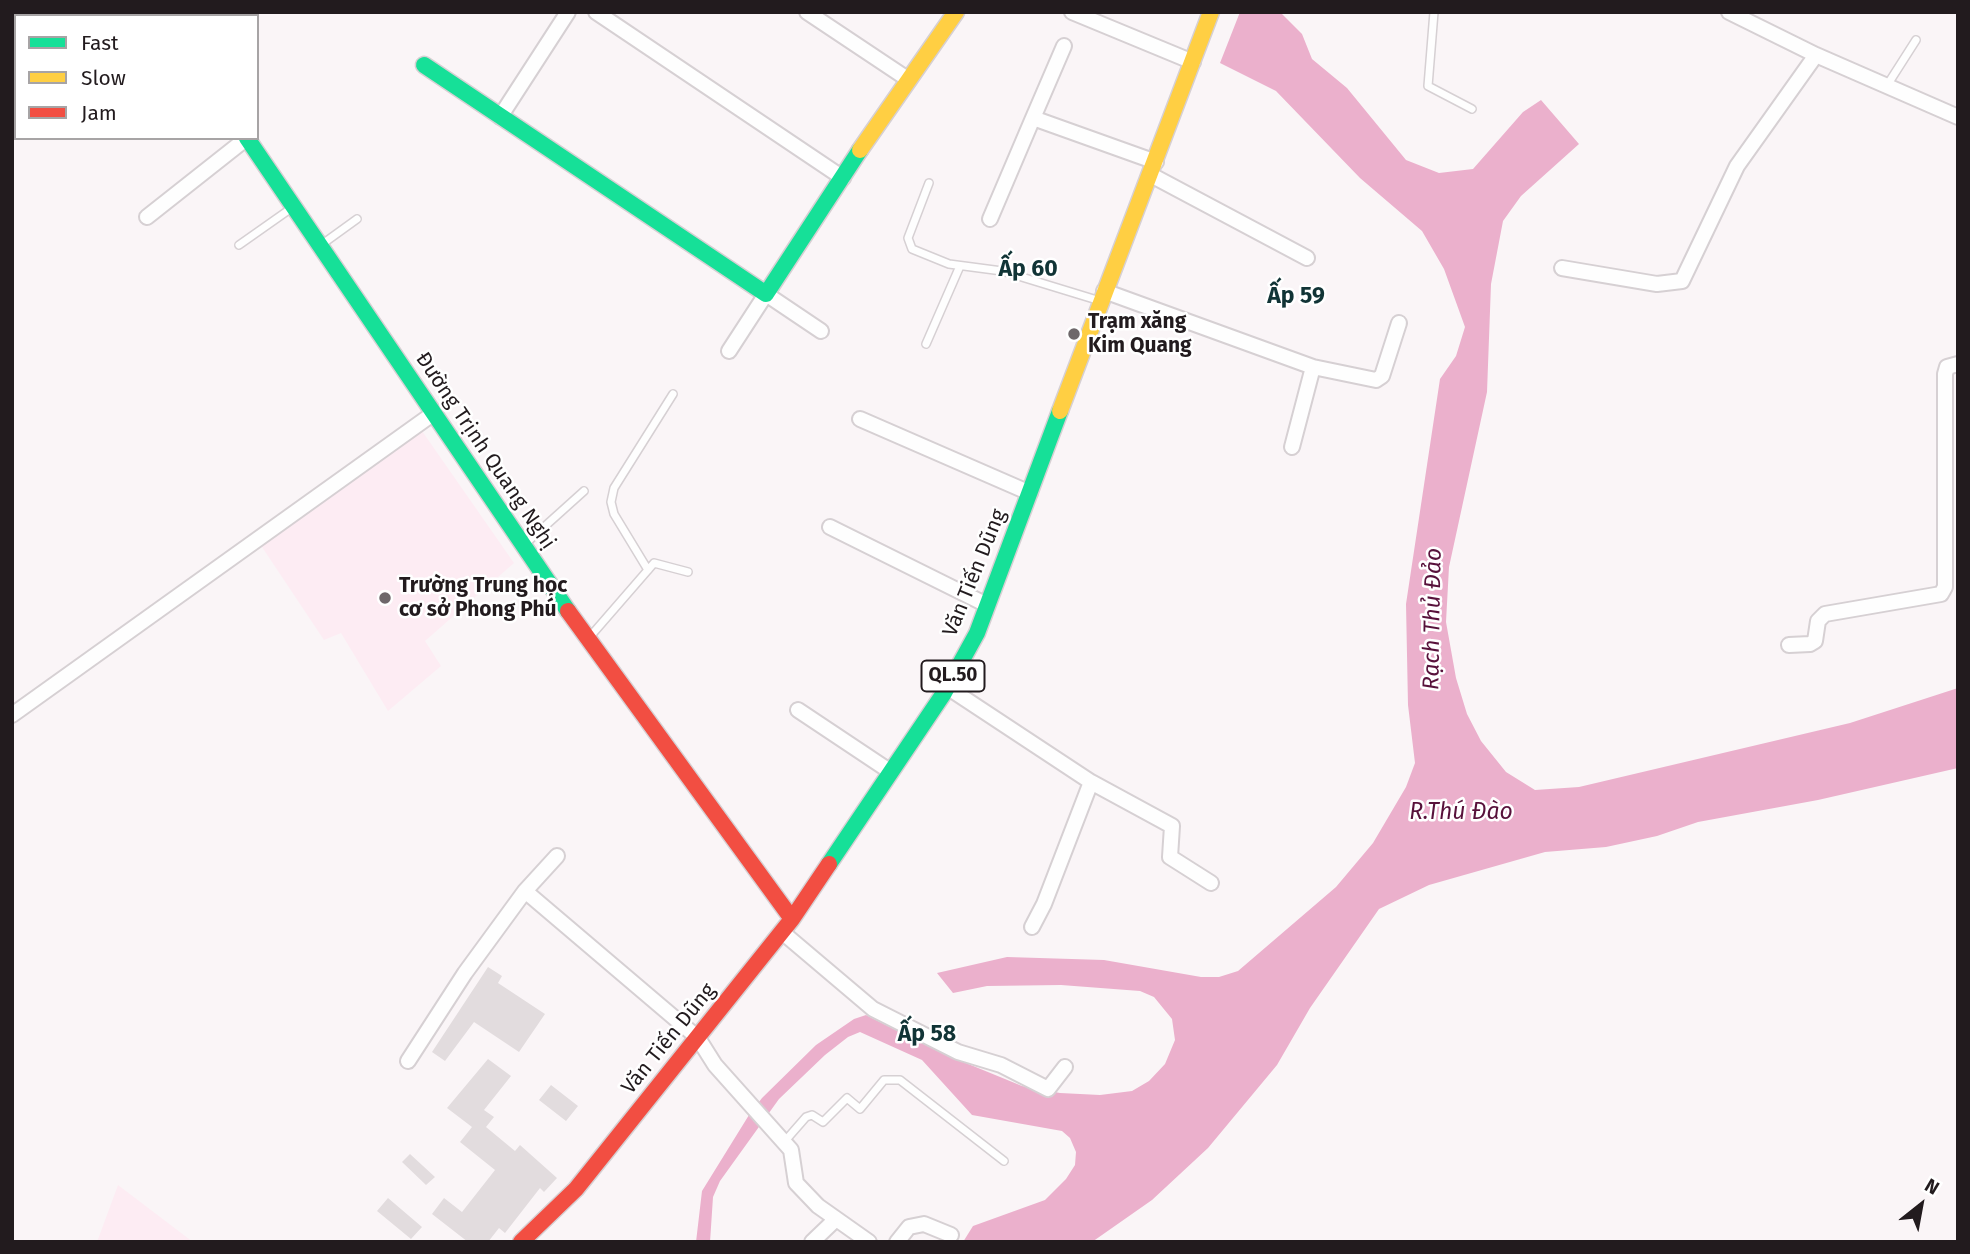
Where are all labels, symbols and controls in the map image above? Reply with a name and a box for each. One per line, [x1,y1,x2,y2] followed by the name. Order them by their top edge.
[14,14,259,140] legend
[81,30,119,56] text: Fast
[81,65,126,91] text: Slow
[81,100,117,126] text: Jam
[998,256,1058,284] district label: Ấp 60
[1267,283,1325,311] district label: Ấp 59
[1088,309,1192,359] place label: Trạm xăng Kim Quang
[1066,326,1082,342] marker: Trạm xăng Kim Quang
[410,348,560,554] street label: Đường Trịnh Quang Nghị
[938,506,1012,640] street label: Văn Tiến Dũng
[1418,548,1448,690] water label: Rạch Thủ Đảo
[399,573,567,623] place label: Trường Trung học cơ sở Phong Phú
[377,590,393,606] marker: Trường Trung học cơ sở Phong Phú
[922,660,984,692] road number: QL.50
[1409,799,1513,827] water label: R.Thú Đào
[617,979,721,1099] street label: Văn Tiến Dũng
[898,1021,956,1049] district label: Ấp 58
[1886,1170,1956,1240] north arrow
[1921,1173,1943,1200] text: N

